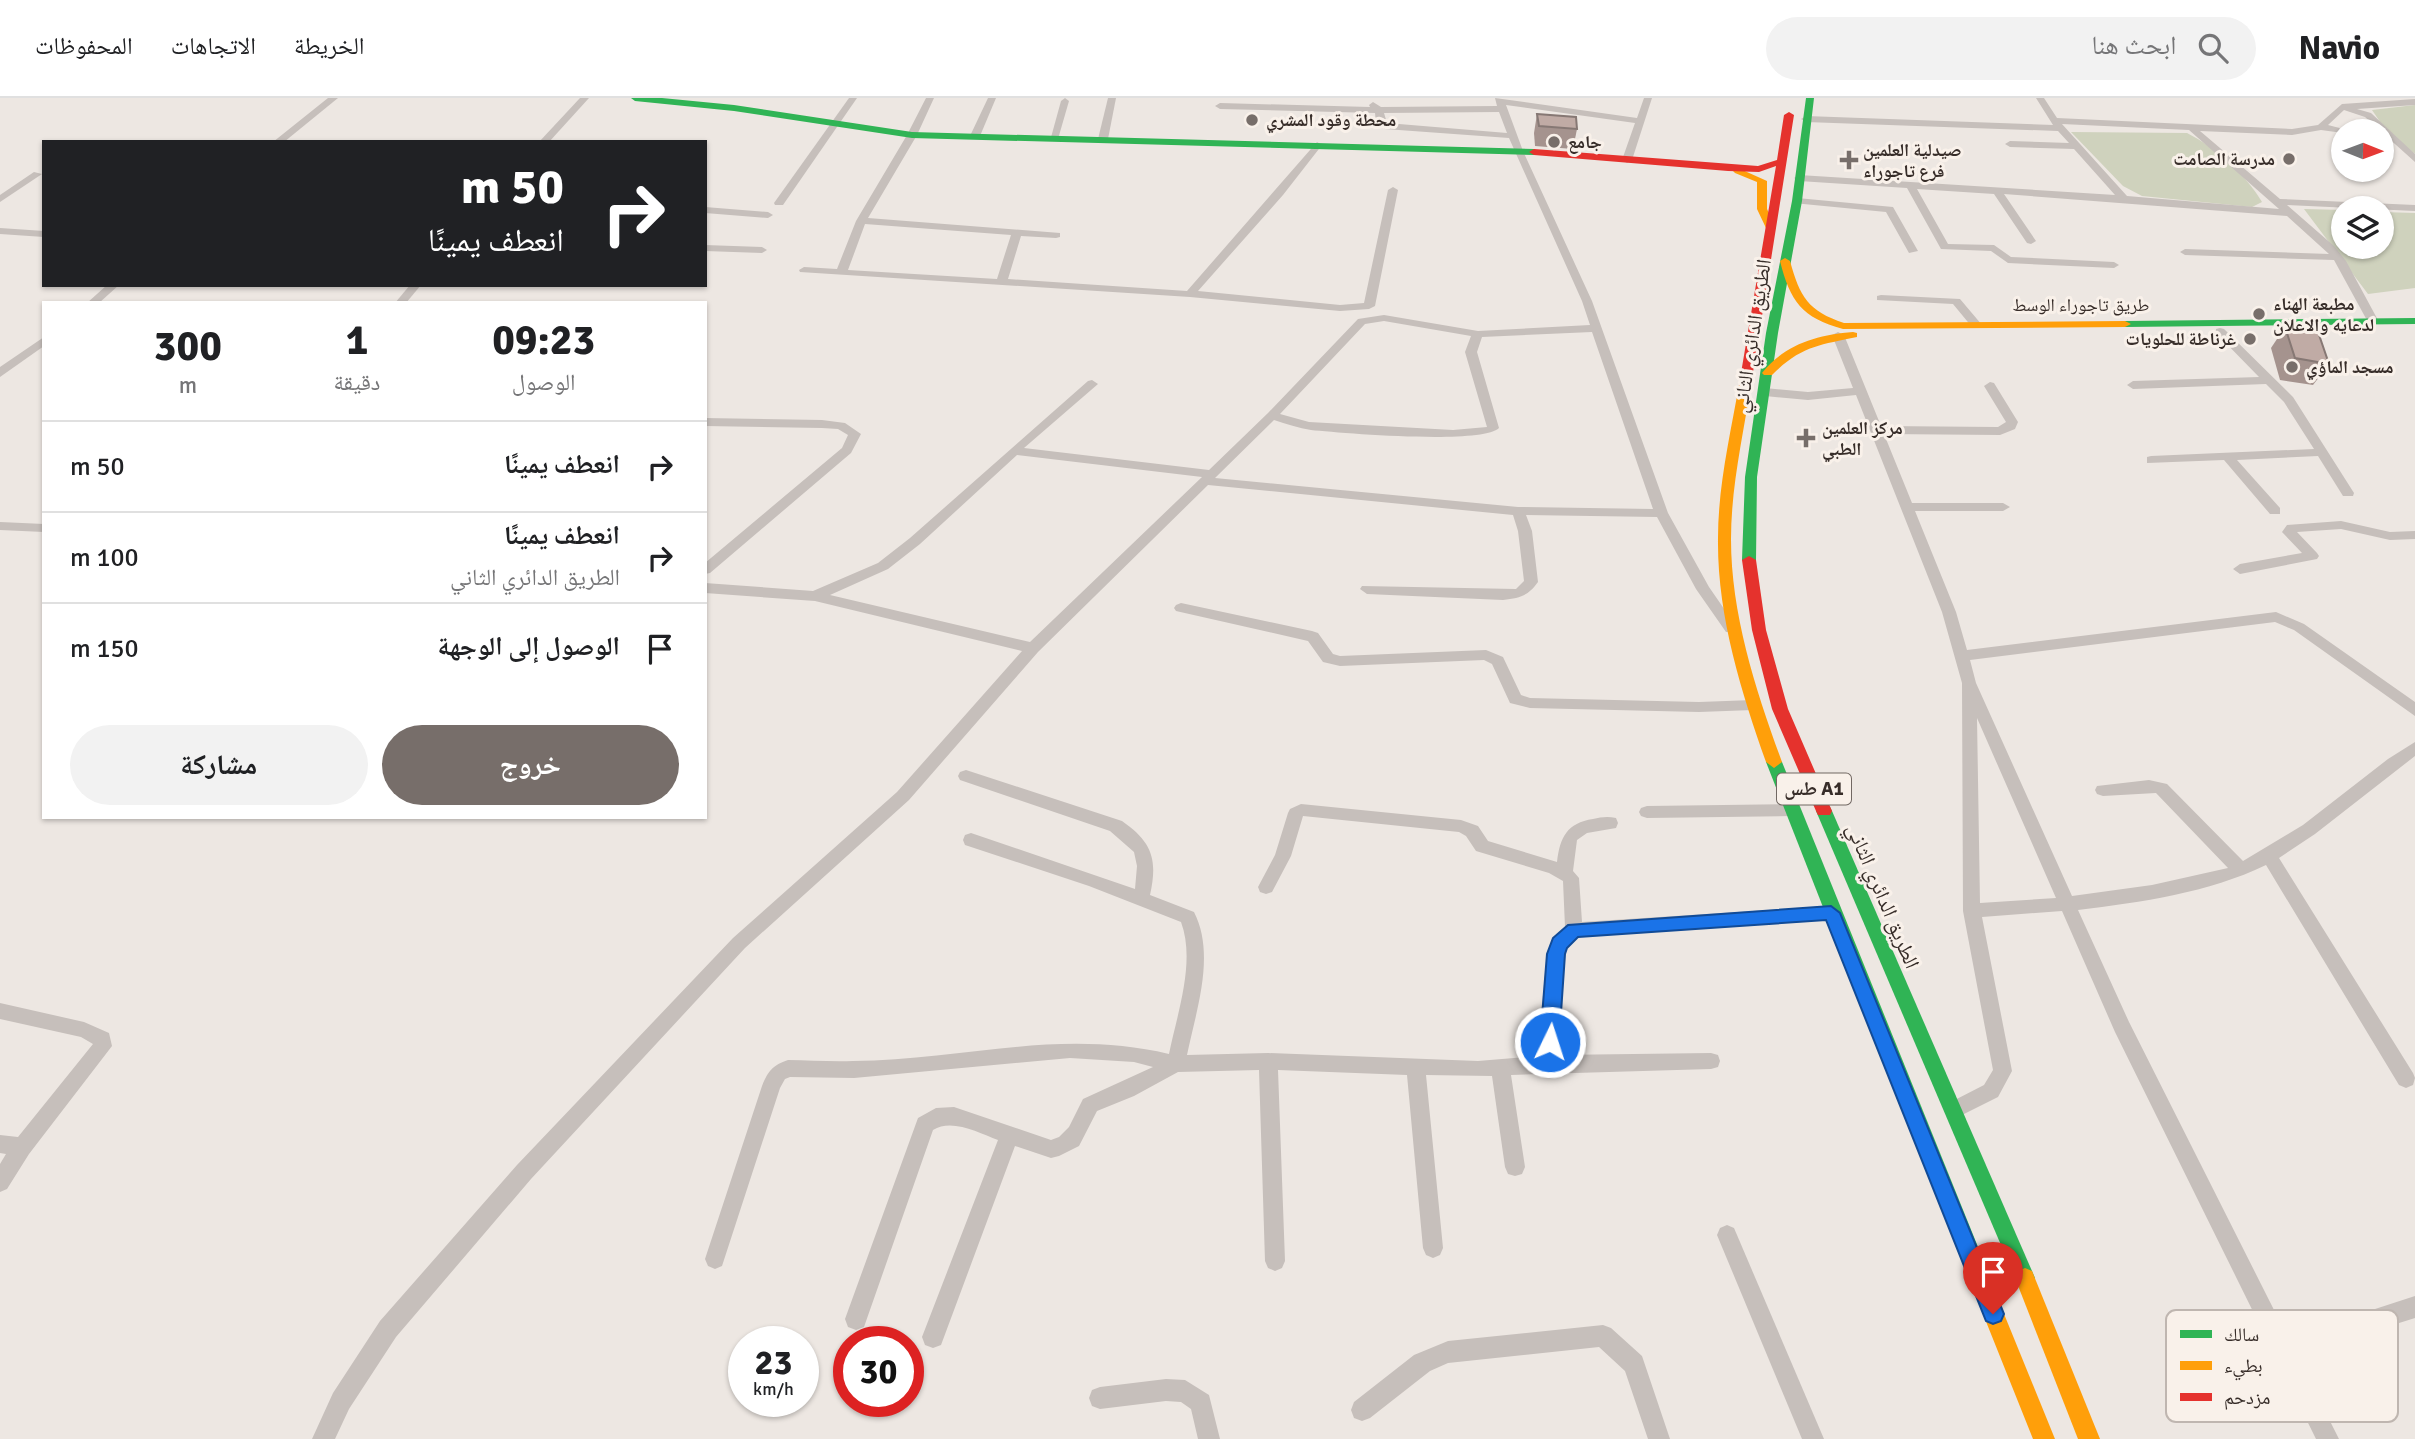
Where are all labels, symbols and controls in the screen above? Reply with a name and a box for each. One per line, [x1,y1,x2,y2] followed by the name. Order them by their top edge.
[1766,17,2256,80] search box
[2298,28,2380,69] text: Navio
[2194,29,2232,67] icon: search
[2091,30,2176,62] text: ابحث هنا
[35,31,133,61] text: المحفوظات
[171,31,256,61] text: الاتجاهات
[294,31,365,61] text: الخريطة
[1266,109,1396,134] place label: محطة وقود المشري
[1244,112,1260,128] marker: محطة وقود المشري
[2331,119,2394,182] north arrow
[2331,119,2394,259] map controls
[1568,131,1602,154] place label: جامع
[1546,134,1562,150] marker: جامع
[1863,139,1961,182] place label: صيدلية العلمين فرع تاجوراء
[2173,148,2275,170] place label: مدرسة الصامت
[2281,151,2297,167] marker: مدرسة الصامت
[1841,152,1857,168] marker: صيدلية العلمين فرع تاجوراء
[461,157,564,217] text: 50 m
[588,168,679,259] icon: right
[2331,196,2394,259] button: layers
[428,221,564,260] text: انعطف يمينًا
[1727,257,1780,415] street label: الطريق الدائري الثاني
[2273,293,2374,336] place label: مطبعة الهناء لدعايه والاعلان
[2013,294,2149,316] street label: طريق تاجوراء الوسط
[2251,306,2267,322] marker: مطبعة الهناء لدعايه والاعلان
[346,315,368,366] text: 1
[492,315,595,366] text: 09:23
[154,321,222,372] text: 300
[2125,328,2236,350] place label: غرناطة للحلويات
[2242,331,2258,347] marker: غرناطة للحلويات
[2306,356,2394,381] place label: مسجد الماؤي
[2284,359,2300,375] marker: مسجد الماؤي
[334,368,380,397] text: دقيقة
[512,368,576,397] text: الوصول
[179,371,197,400] text: m
[1822,417,1903,463] place label: مركز العلمين الطبي
[1796,428,1816,448] marker: مركز العلمين الطبي
[641,448,679,486] icon: right
[504,449,620,481] text: انعطف يمينًا
[70,451,125,483] text: 50 m
[504,520,620,552] text: انعطف يمينًا
[641,539,679,577] icon: right
[70,542,139,574] text: 100 m
[450,563,620,592] text: الطريق الدائري الثاني
[641,630,679,668] icon: arrive
[438,631,620,663] text: الوصول إلى الوجهة
[70,633,139,665] text: 150 m
[70,725,368,805] button: مشاركة
[382,725,679,805] button: خروج
[1777,774,1851,804] road number: طس A1
[1838,819,1925,974] street label: الطريق الدائري الثاني
[1513,1005,1587,1079] position arrow
[1963,1242,2023,1314] pin
[1974,1253,2012,1291] icon: arrive
[2166,1310,2398,1422] legend
[2224,1323,2259,1347] text: سالك
[833,1326,924,1417] speed limit sign: 30
[755,1341,792,1384] text: 23
[2224,1354,2263,1381] text: بطيء
[753,1378,794,1400] text: km/h
[2224,1386,2270,1410] text: مزدحم

